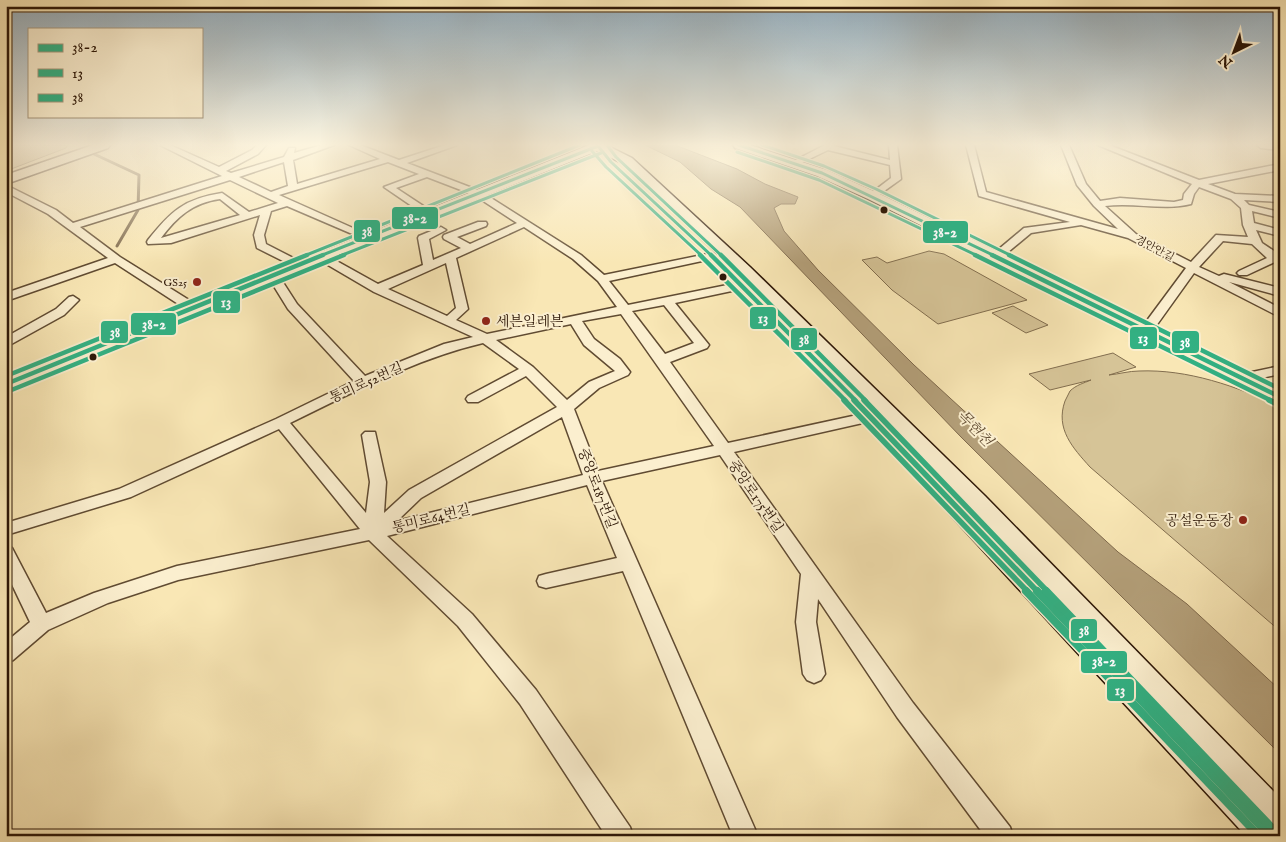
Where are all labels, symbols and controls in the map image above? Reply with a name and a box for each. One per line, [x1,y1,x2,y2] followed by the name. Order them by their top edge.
[28,28,202,118] legend
[1208,28,1258,78] north arrow
[72,38,98,57] text: 38-2
[1215,50,1237,72] text: N
[72,64,83,83] text: 13
[72,88,84,107] text: 38
[879,205,889,215] unlabelled marker
[391,206,439,230] line badge: 38-2
[403,210,427,228] text: 38-2
[353,219,381,243] line badge: 38
[922,220,969,244] line badge: 38-2
[362,223,373,241] text: 38
[933,224,957,242] text: 38-2
[1132,233,1177,265] street label: 경안안길
[718,272,728,282] unlabelled marker
[164,276,187,290] place label: GS25
[191,276,203,288] marker: GS25
[212,290,241,314] line badge: 13
[221,294,231,312] text: 13
[749,306,777,330] line badge: 13
[758,310,768,328] text: 13
[130,312,177,336] line badge: 38-2
[496,313,564,331] place label: 세븐일레븐
[480,315,492,327] marker: 세븐일레븐
[142,316,166,334] text: 38-2
[100,320,129,344] line badge: 38
[110,324,121,342] text: 38
[1129,326,1158,350] line badge: 13
[790,327,818,351] line badge: 38
[1138,330,1148,348] text: 13
[1171,330,1200,354] line badge: 38
[799,331,810,349] text: 38
[1180,334,1191,352] text: 38
[88,352,98,362] unlabelled marker
[327,359,406,407] street label: 통미로52번길
[953,406,998,452] water label: 목현천
[573,446,621,531] street label: 중앙로187번길
[724,457,787,536] street label: 중앙로175번길
[390,501,472,537] street label: 통미로64번길
[1165,512,1233,530] place label: 공설운동장
[1237,514,1249,526] marker: 공설운동장
[1070,618,1098,642] line badge: 38
[1079,622,1090,640] text: 38
[1080,650,1128,674] line badge: 38-2
[1092,653,1116,671] text: 38-2
[1106,678,1135,702] line badge: 13
[1115,682,1125,700] text: 13

